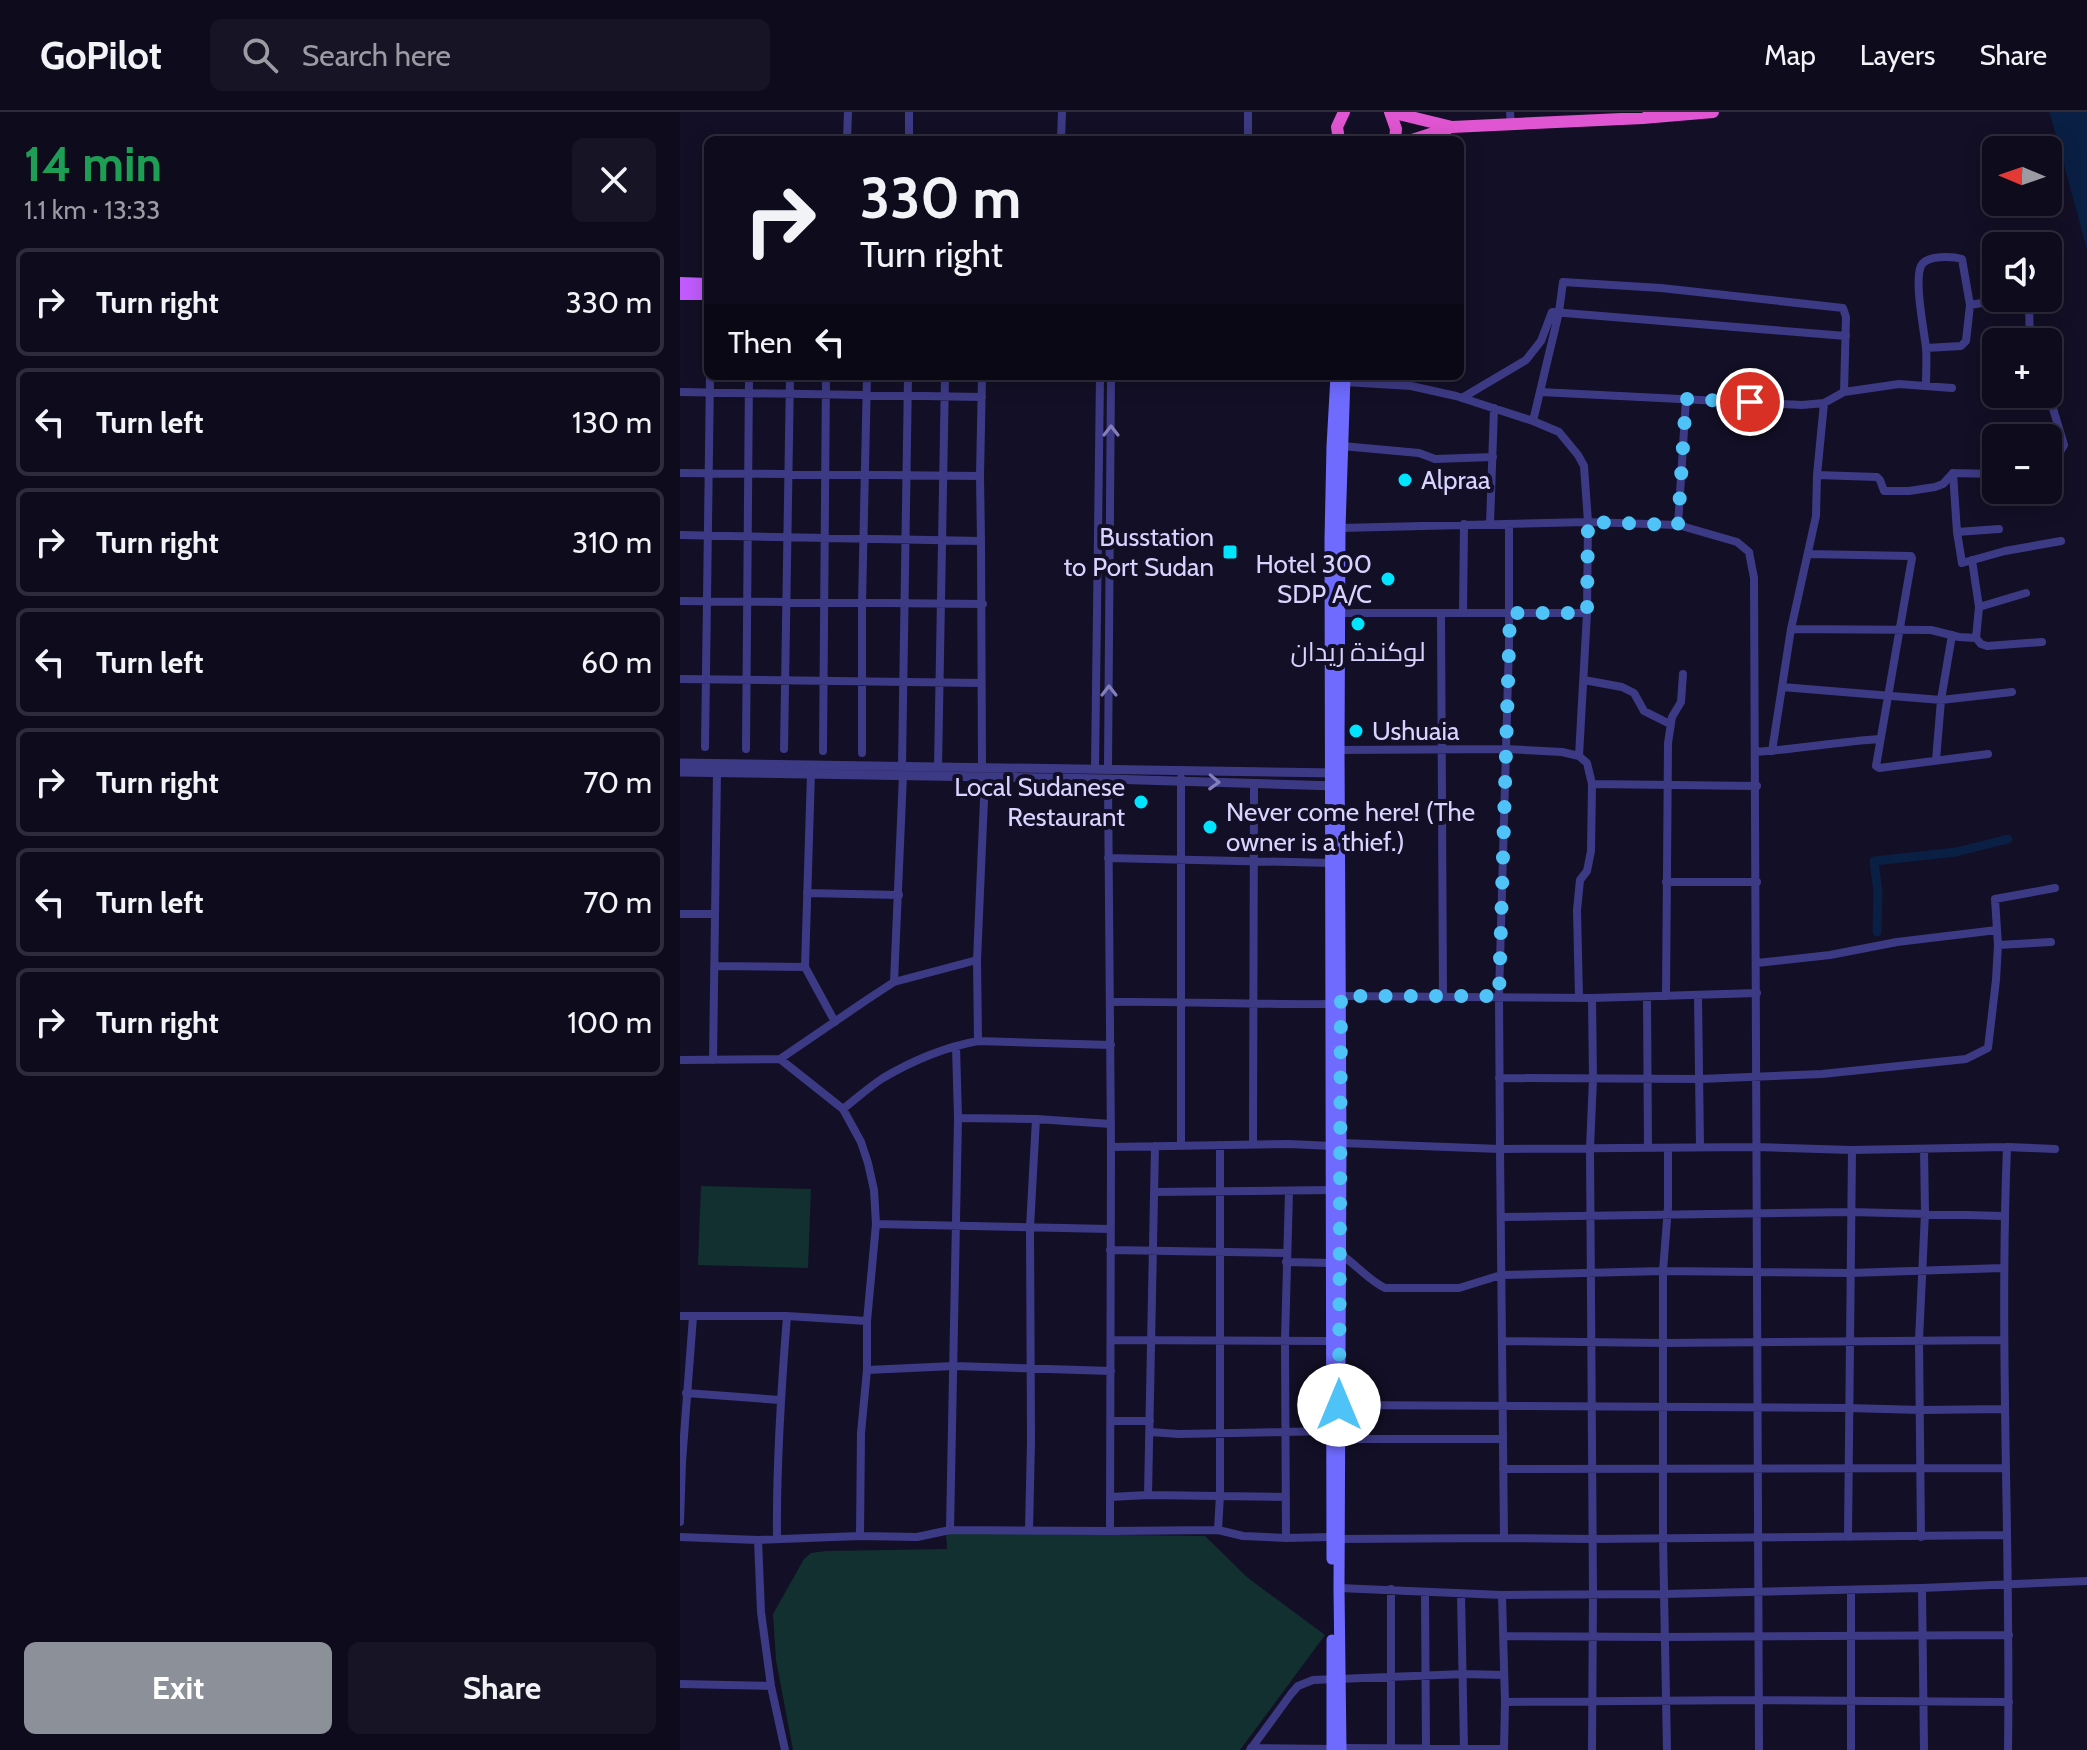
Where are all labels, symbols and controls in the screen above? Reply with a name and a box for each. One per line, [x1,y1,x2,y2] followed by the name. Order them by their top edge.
[210,19,770,91] search box
[40,32,162,79] text: GoPilot
[238,33,282,77] icon: search
[302,37,451,74] text: Search here
[1764,38,1816,72] text: Map
[1860,38,1935,72] text: Layers
[1979,38,2047,72] text: Share
[24,135,162,193] text: 14 min
[1982,136,2062,216] north arrow
[1982,136,2062,504] map controls
[572,138,656,222] button: close
[860,164,1021,232] text: 330 m
[728,168,832,272] icon: right
[24,194,160,226] text: 1.1 km · 13:33
[860,232,1003,276] text: Turn right
[1982,232,2062,312] button: sound
[28,280,72,324] icon: right
[96,284,219,321] text: Turn right
[566,284,652,321] text: 330 m
[808,320,852,364] icon: left
[728,324,792,361] text: Then
[1982,328,2062,408] button: +
[1716,368,1784,436] pin
[1728,380,1772,424] icon: arrive
[28,400,72,444] icon: left
[96,404,204,441] text: Turn left
[572,404,652,441] text: 130 m
[1102,424,1120,437] one-way arrow
[1982,424,2062,504] button: −
[1421,464,1491,496] place label: Alpraa
[1396,471,1414,489] marker: Alpraa
[28,520,72,564] icon: right
[1063,521,1214,583] place label: Busstation to Port Sudan
[96,524,219,561] text: Turn right
[572,524,652,561] text: 310 m
[1221,543,1239,561] marker: Busstation to Port Sudan
[1256,548,1372,610] place label: Hotel 300 SDP A/C
[1379,570,1397,588] marker: Hotel 300 SDP A/C
[1349,615,1367,633] marker: لوكندة ريدان
[1290,636,1426,668] place label: لوكندة ريدان
[28,640,72,684] icon: left
[96,644,204,681] text: Turn left
[581,644,652,681] text: 60 m
[1100,684,1117,697] one-way arrow
[1372,715,1460,747] place label: Ushuaia
[1347,722,1365,740] marker: Ushuaia
[28,760,72,804] icon: right
[96,764,219,801] text: Turn right
[583,764,652,801] text: 70 m
[954,771,1125,833] place label: Local Sudanese Restaurant
[1208,773,1221,790] one-way arrow
[1132,793,1150,811] marker: Local Sudanese Restaurant
[1226,796,1475,858] place label: Never come here! (The owner is a thief.)
[1201,818,1219,836] marker: Never come here! (The owner is a thief.)
[28,880,72,924] icon: left
[96,884,204,921] text: Turn left
[583,884,652,921] text: 70 m
[28,1000,72,1044] icon: right
[96,1004,219,1041] text: Turn right
[567,1004,652,1041] text: 100 m
[1297,1363,1381,1447] position arrow
[24,1642,332,1734] button: Exit
[348,1642,656,1734] button: Share

